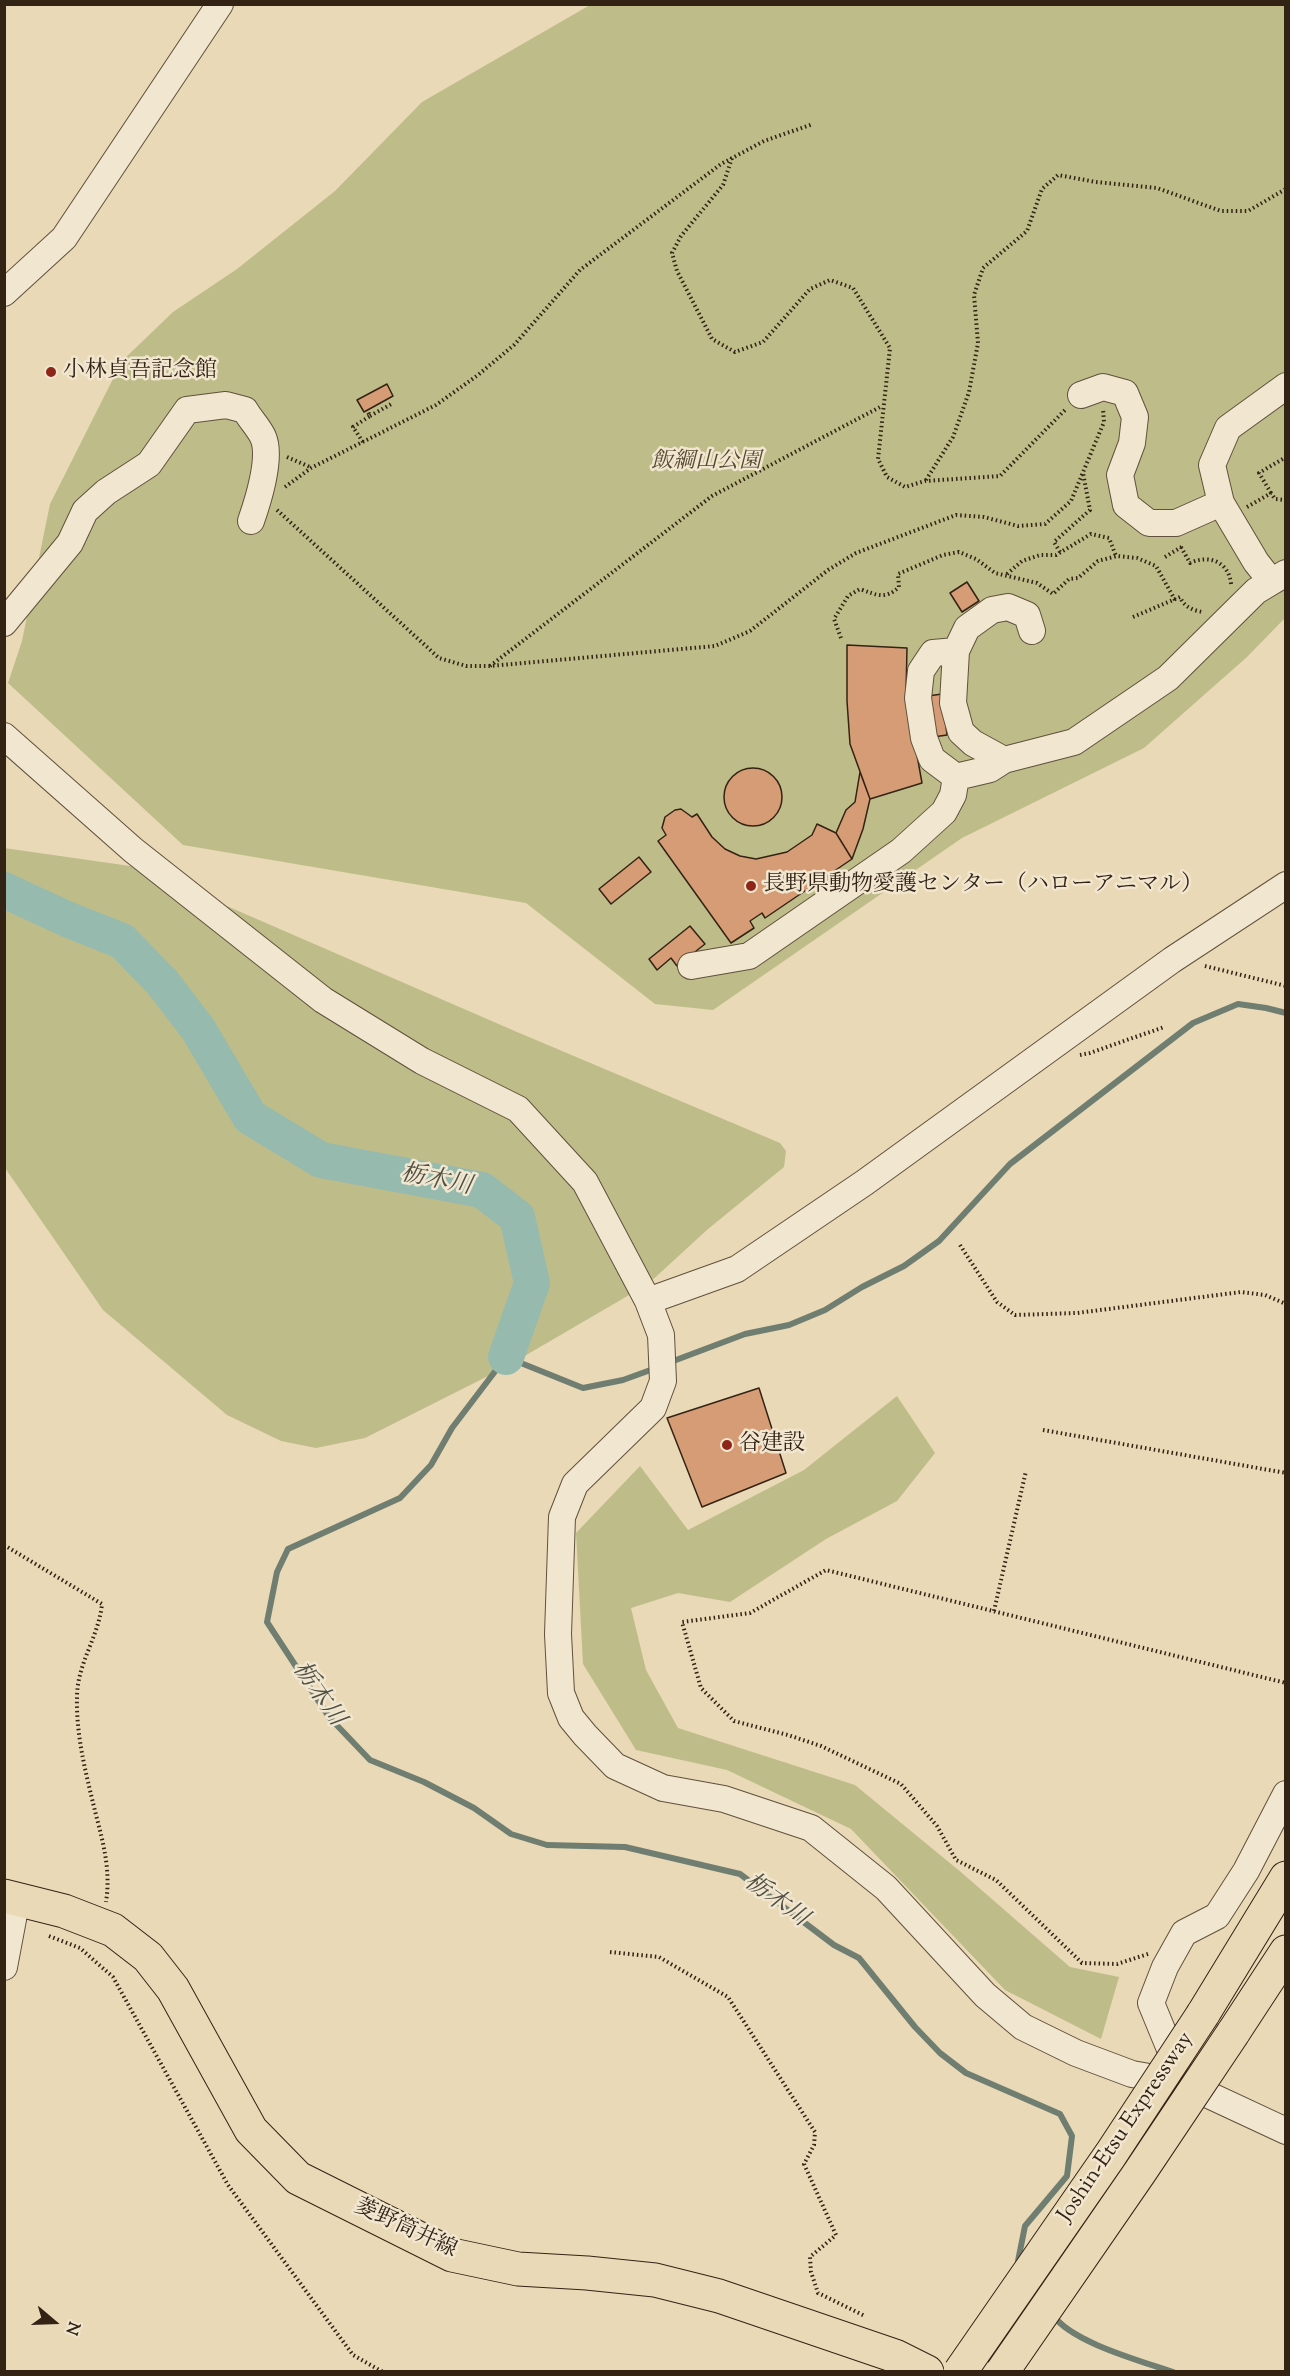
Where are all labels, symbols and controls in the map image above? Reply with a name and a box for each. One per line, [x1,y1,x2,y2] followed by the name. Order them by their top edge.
[63,359,217,385] place label: 小林貞吾記念館
[44,365,58,379] marker: 小林貞吾記念館
[651,450,761,476] park label: 飯綱山公園
[763,873,1203,899] place label: 長野県動物愛護センター（ハローアニマル）
[744,879,758,893] marker: 長野県動物愛護センター（ハローアニマル）
[398,1161,474,1203] water label: 栃木川
[739,1432,805,1458] place label: 谷建設
[720,1438,734,1452] marker: 谷建設
[285,1657,349,1733] water label: 栃木川
[737,1869,813,1935] water label: 栃木川
[1054,2028,1200,2228] street label: Joshin-Etsu Expressway
[350,2195,460,2265] street label: 菱野筒井線
[24,2292,84,2352] north arrow
[59,2318,84,2338] text: N

